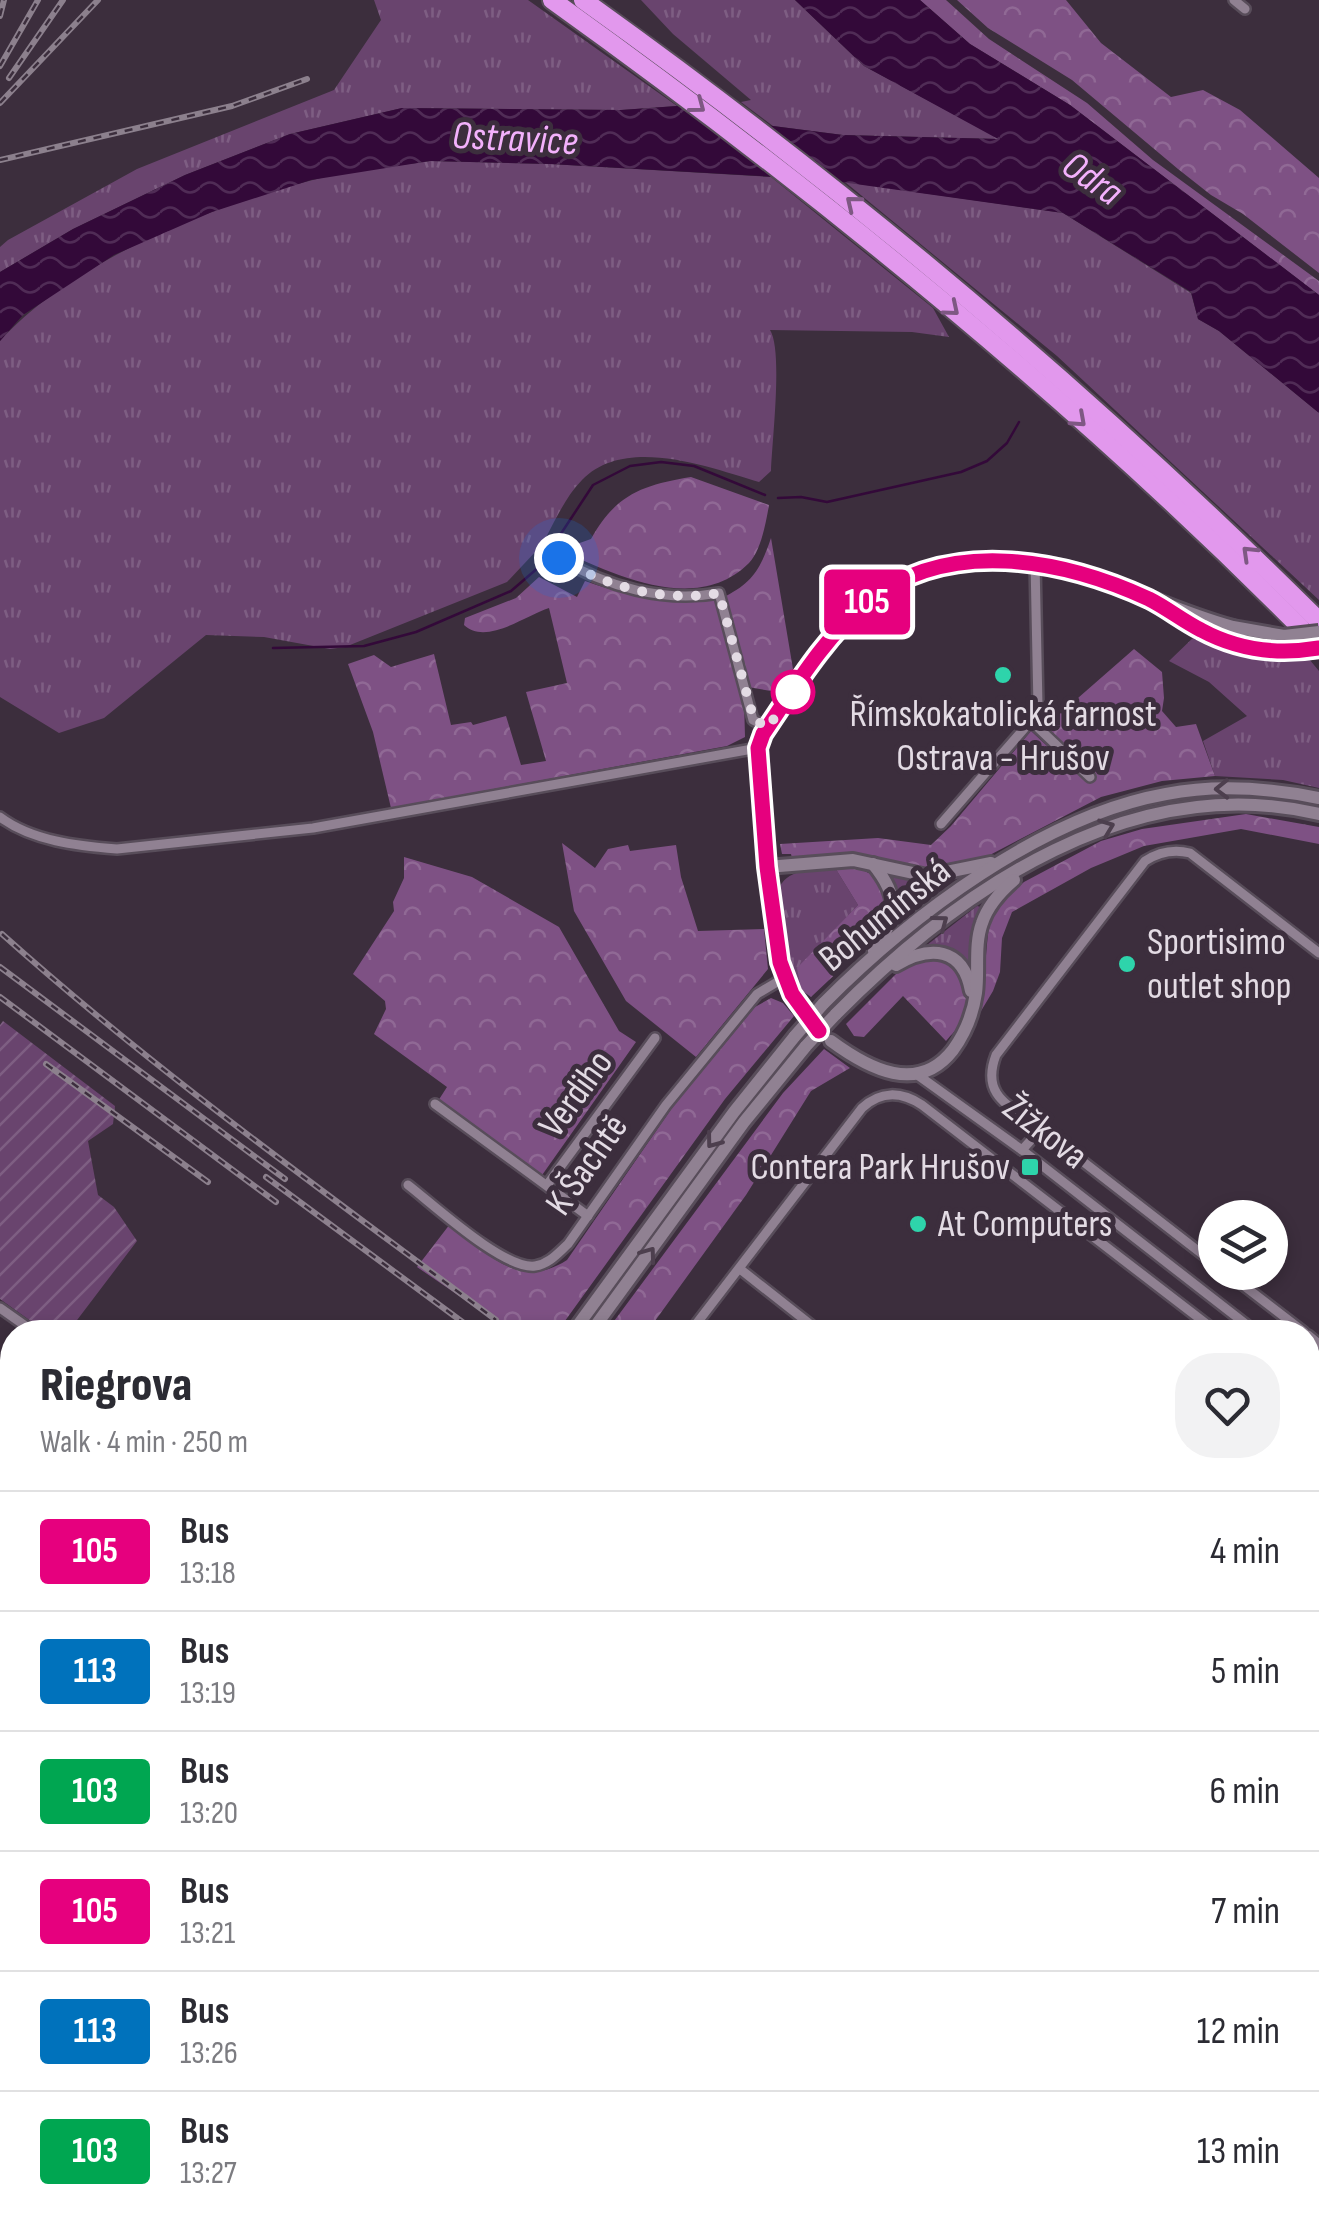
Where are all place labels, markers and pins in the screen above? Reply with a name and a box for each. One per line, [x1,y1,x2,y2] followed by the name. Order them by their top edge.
[992,664,1014,686] marker: Římskokatolická farnost Ostrava - Hrušov
[772,671,814,713] unlabelled marker
[849,692,1157,781] place label: Římskokatolická farnost Ostrava - Hrušov
[1147,920,1292,1009] place label: Sportisimo outlet shop
[1116,953,1138,975] marker: Sportisimo outlet shop
[751,1145,1010,1190] place label: Contera Park Hrušov
[1019,1156,1041,1178] marker: Contera Park Hrušov
[937,1202,1112,1247] place label: At Computers
[907,1213,929,1235] marker: At Computers

